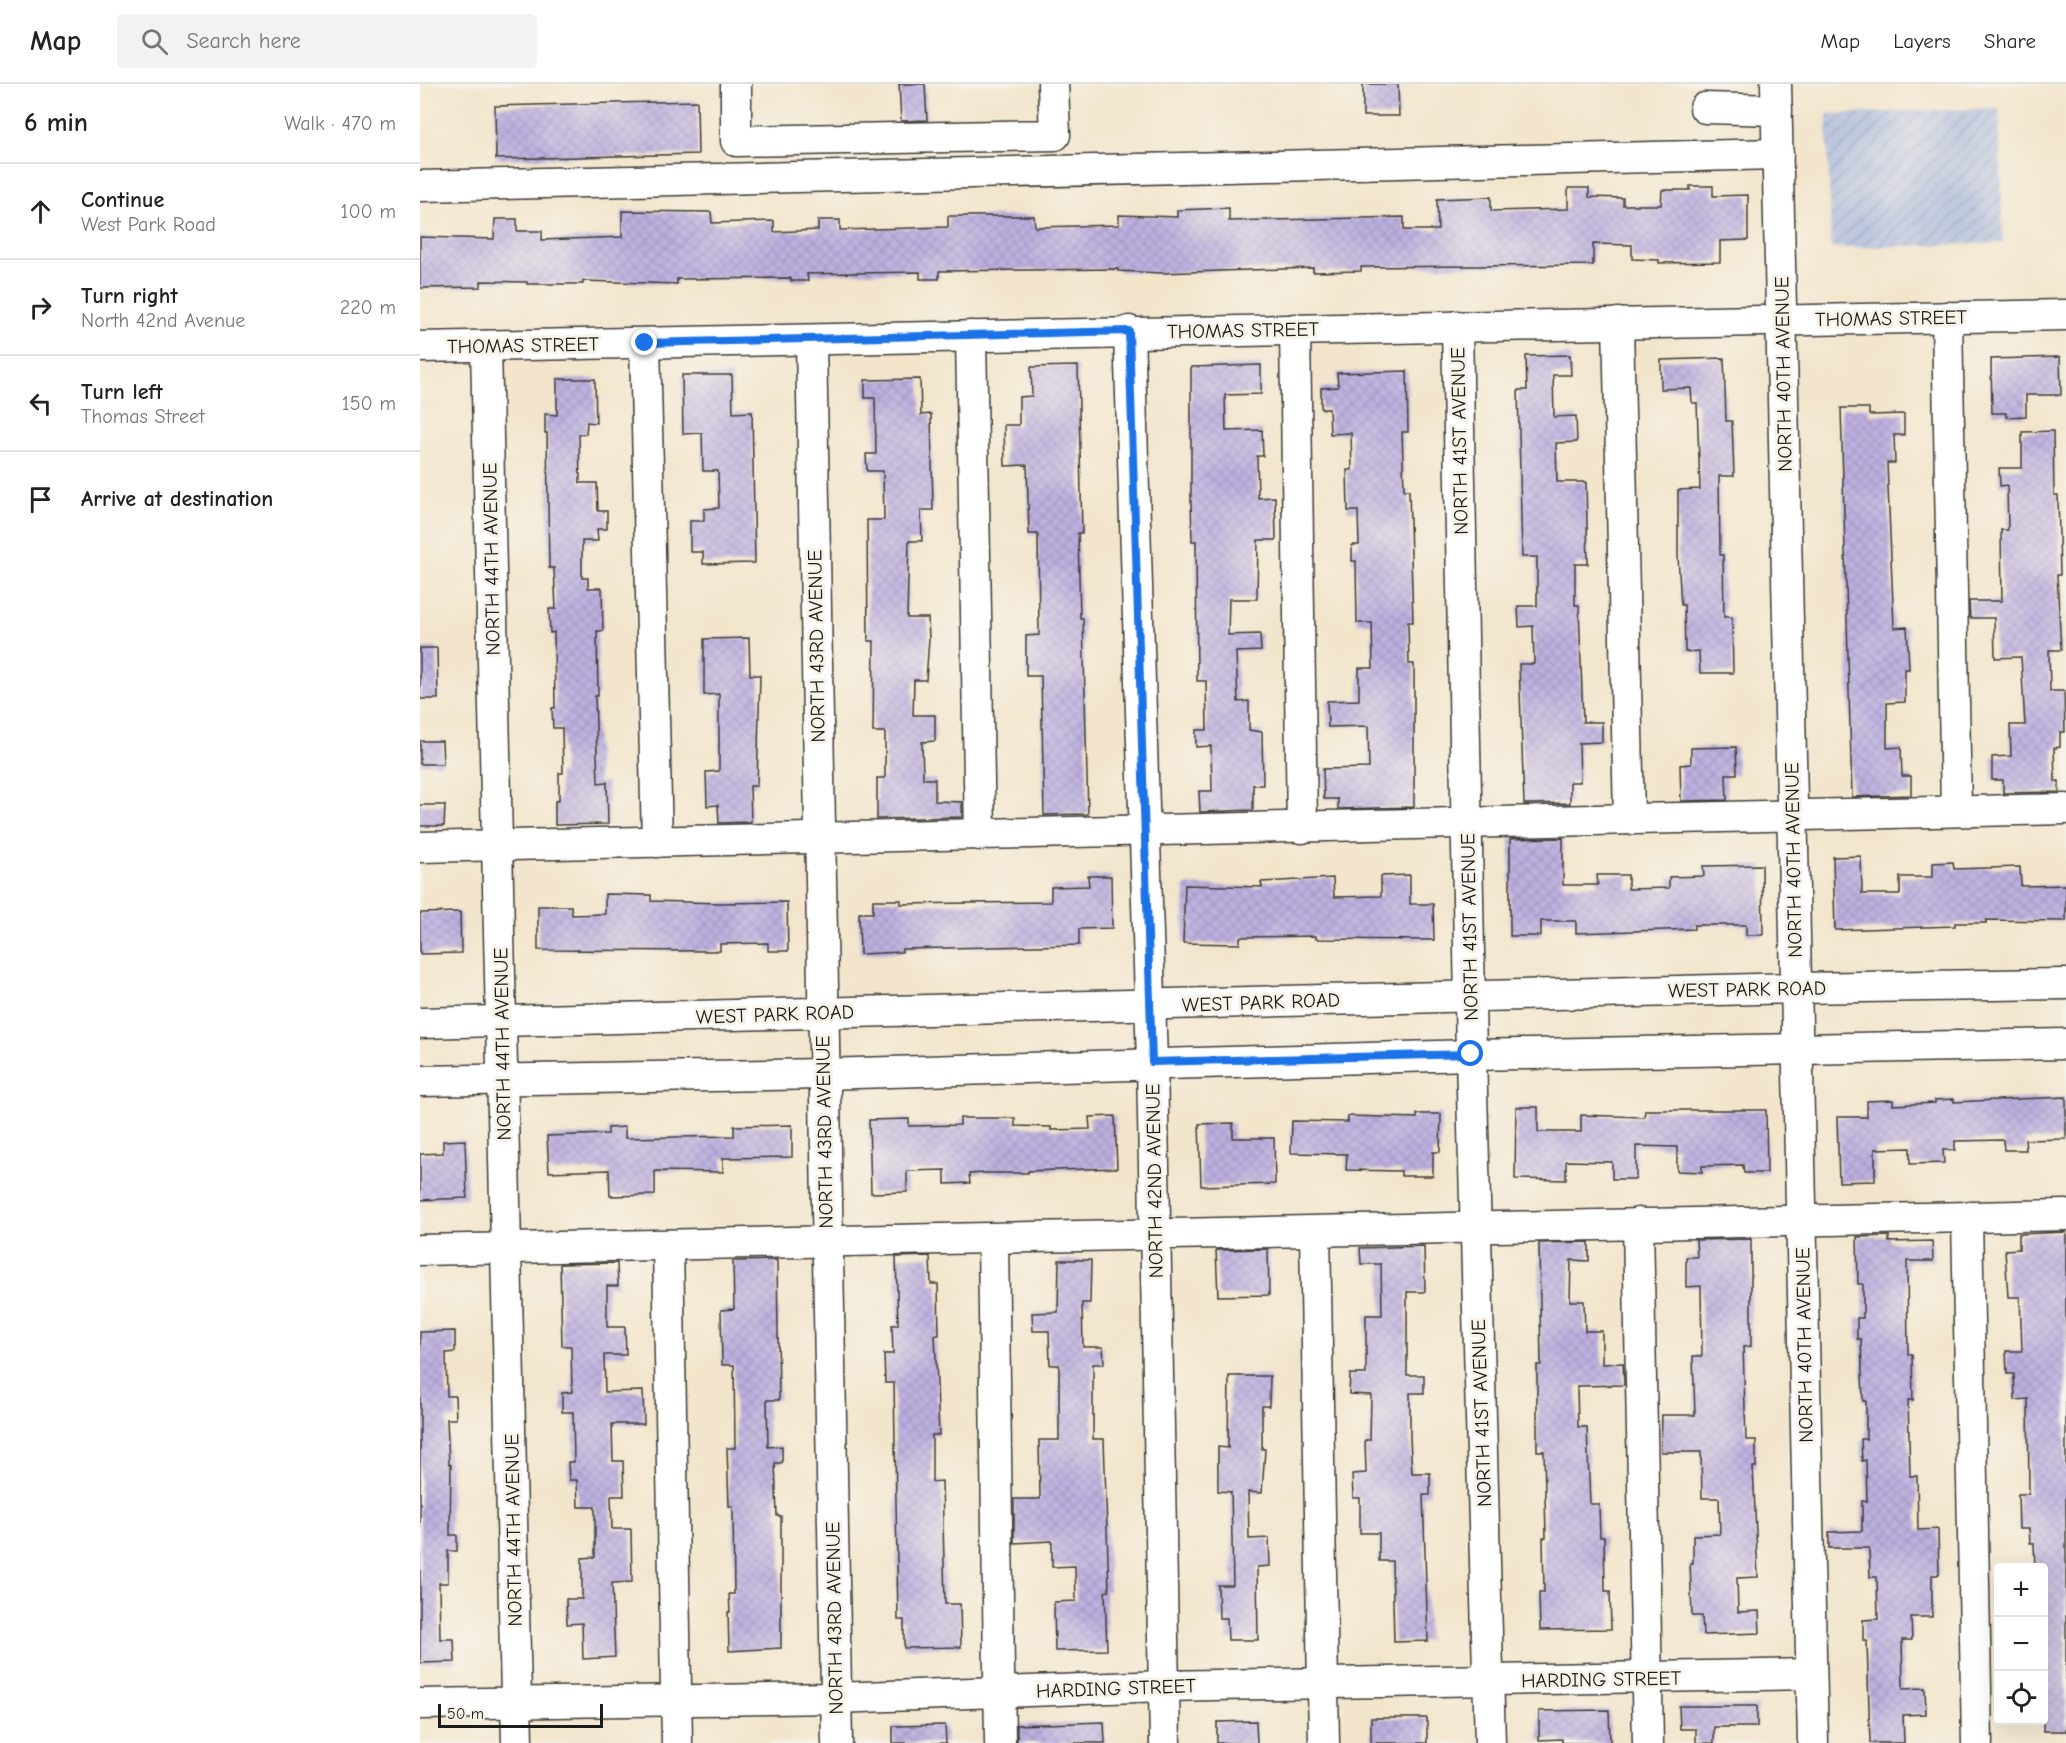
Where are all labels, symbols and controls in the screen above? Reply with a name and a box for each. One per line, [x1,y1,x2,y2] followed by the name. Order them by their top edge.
[117,14,537,68] search box
[30,25,81,57] text: Map
[138,25,171,58] icon: search
[186,28,301,54] text: Search here
[1821,29,1860,53] text: Map
[1893,29,1951,53] text: Layers
[1984,29,2036,53] text: Share
[24,108,88,138] text: 6 min
[284,112,396,135] text: Walk · 470 m
[81,187,164,213] text: Continue
[24,195,57,228] icon: ahead
[341,200,396,223] text: 100 m
[81,213,216,236] text: West Park Road
[1770,276,1797,472] street label: NORTH 40TH AVENUE
[81,283,178,309] text: Turn right
[24,291,57,324] icon: right
[340,296,396,319] text: 220 m
[1815,306,1968,331] street label: THOMAS STREET
[81,309,245,332] text: North 42nd Avenue
[1167,318,1320,343] street label: THOMAS STREET
[631,329,657,355] route end
[447,333,600,358] street label: THOMAS STREET
[1446,347,1473,535] street label: NORTH 41ST AVENUE
[81,379,163,405] text: Turn left
[24,387,57,420] icon: left
[342,392,396,415] text: 150 m
[81,405,205,428] text: Thomas Street
[478,462,505,656] street label: NORTH 44TH AVENUE
[24,483,57,516] icon: arrive
[81,486,273,512] text: Arrive at destination
[803,549,830,743] street label: NORTH 43RD AVENUE
[1780,762,1807,958] street label: NORTH 40TH AVENUE
[1456,833,1483,1021] street label: NORTH 41ST AVENUE
[489,947,516,1141] street label: NORTH 44TH AVENUE
[1668,977,1826,1002] street label: WEST PARK ROAD
[1181,988,1341,1017] street label: WEST PARK ROAD
[695,1000,855,1029] street label: WEST PARK ROAD
[811,1035,838,1229] street label: NORTH 43RD AVENUE
[1457,1040,1483,1066] route start
[1141,1083,1168,1279] street label: NORTH 42ND AVENUE
[1791,1247,1818,1443] street label: NORTH 40TH AVENUE
[1467,1319,1496,1507] street label: NORTH 41ST AVENUE
[500,1433,527,1627] street label: NORTH 44TH AVENUE
[821,1521,848,1715] street label: NORTH 43RD AVENUE
[1994,1563,2048,1725] map controls
[1994,1563,2048,1617] button: +
[1994,1617,2048,1671] button: −
[1521,1667,1682,1692] street label: HARDING STREET
[1994,1671,2048,1725] button: locate
[1036,1674,1197,1703] street label: HARDING STREET
[438,1701,603,1728] scale bar
[447,1705,484,1723] text: 50 m

